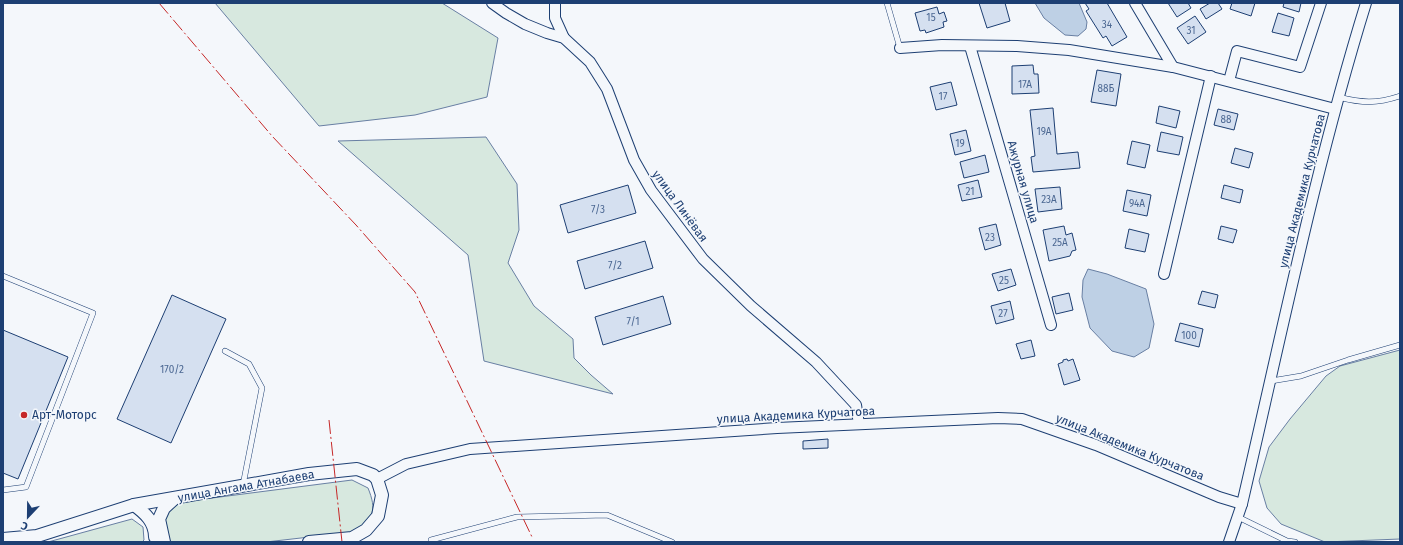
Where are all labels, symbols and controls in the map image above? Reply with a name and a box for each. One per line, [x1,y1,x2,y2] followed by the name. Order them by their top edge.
[926,12,936,24] house number: 15
[1102,19,1113,31] house number: 34
[1186,25,1196,37] house number: 31
[1018,79,1032,91] house number: 17А
[1098,83,1115,95] house number: 88Б
[939,91,948,103] house number: 17
[1276,112,1328,270] street label: улица Академика Курчатова
[1220,114,1232,126] house number: 88
[1036,126,1052,138] house number: 19А
[955,138,965,150] house number: 19
[1005,139,1041,225] street label: Ажурная улица
[649,167,711,245] street label: улица Линёвая
[965,186,975,198] house number: 21
[1041,194,1057,206] house number: 23А
[1129,198,1145,210] house number: 94А
[591,204,605,216] house number: 7/3
[985,232,995,244] house number: 23
[1052,237,1068,249] house number: 25А
[608,260,622,272] house number: 7/2
[999,275,1009,287] house number: 25
[998,308,1008,320] house number: 27
[627,316,639,328] house number: 7/1
[1181,330,1197,342] house number: 100
[160,364,184,376] house number: 170/2
[716,404,876,426] street label: улица Академика Курчатова
[32,408,97,422] place label: Арт-Моторс
[19,410,29,420] marker: Арт-Моторс
[1054,411,1206,483] street label: улица Академика Курчатова
[177,467,315,505] street label: улица Ангама Атнабаева
[8,497,48,537] north arrow
[18,518,30,533] text: С

